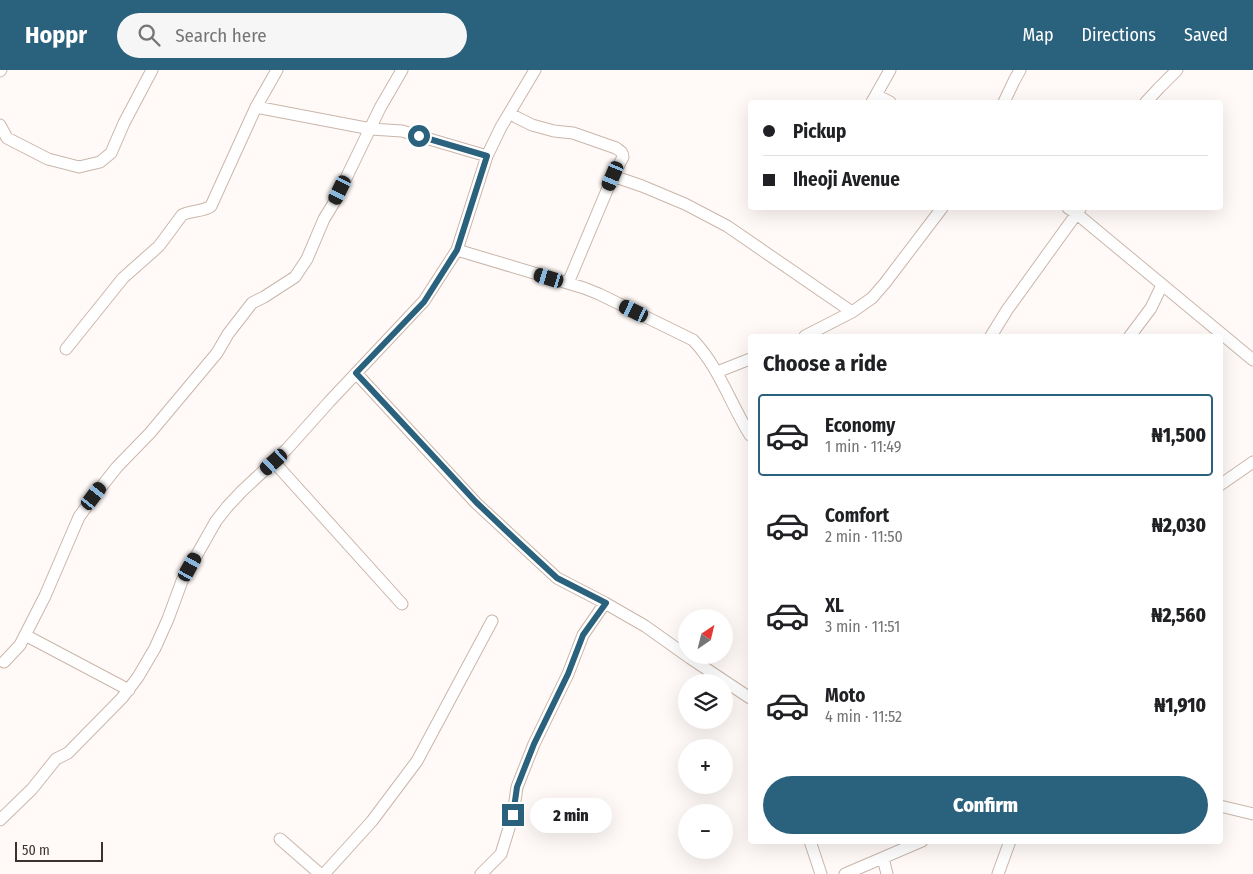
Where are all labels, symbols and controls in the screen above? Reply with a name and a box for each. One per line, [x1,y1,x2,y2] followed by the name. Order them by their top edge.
[117,13,467,58] search box
[25,21,87,49] text: Hoppr
[135,21,163,49] icon: search
[175,24,267,47] text: Search here
[1022,24,1054,46] text: Map
[1082,24,1156,46] text: Directions
[1184,24,1228,46] text: Saved
[793,120,846,143] text: Pickup
[408,125,430,147] route start
[600,159,625,193] car
[793,168,900,191] text: Iheoji Avenue
[326,173,353,207] car
[532,266,565,290] car
[617,298,650,324] car
[763,350,887,377] text: Choose a ride
[765,413,810,458] icon: car
[825,414,895,437] text: Economy
[1152,424,1206,447] text: ₦1,500
[825,437,901,456] text: 1 min · 11:49
[257,446,290,478] car
[78,480,109,512] car
[765,503,810,548] icon: car
[825,504,889,527] text: Comfort
[1152,514,1206,537] text: ₦2,030
[825,527,903,546] text: 2 min · 11:50
[176,550,203,584] car
[765,593,810,638] icon: car
[825,594,844,617] text: XL
[1151,604,1206,627] text: ₦2,560
[678,609,732,664] north arrow
[678,609,733,859] map controls
[825,617,900,636] text: 3 min · 11:51
[678,674,733,729] button: layers
[765,683,810,728] icon: car
[825,684,865,707] text: Moto
[1154,694,1206,717] text: ₦1,910
[825,707,902,726] text: 4 min · 11:52
[678,739,733,794] button: +
[763,776,1208,834] button: Confirm
[530,798,613,832] callout: 2 min
[502,804,524,826] route end
[678,804,733,859] button: −
[553,806,589,825] text: 2 min
[15,839,102,862] scale bar
[22,842,50,859] text: 50 m

